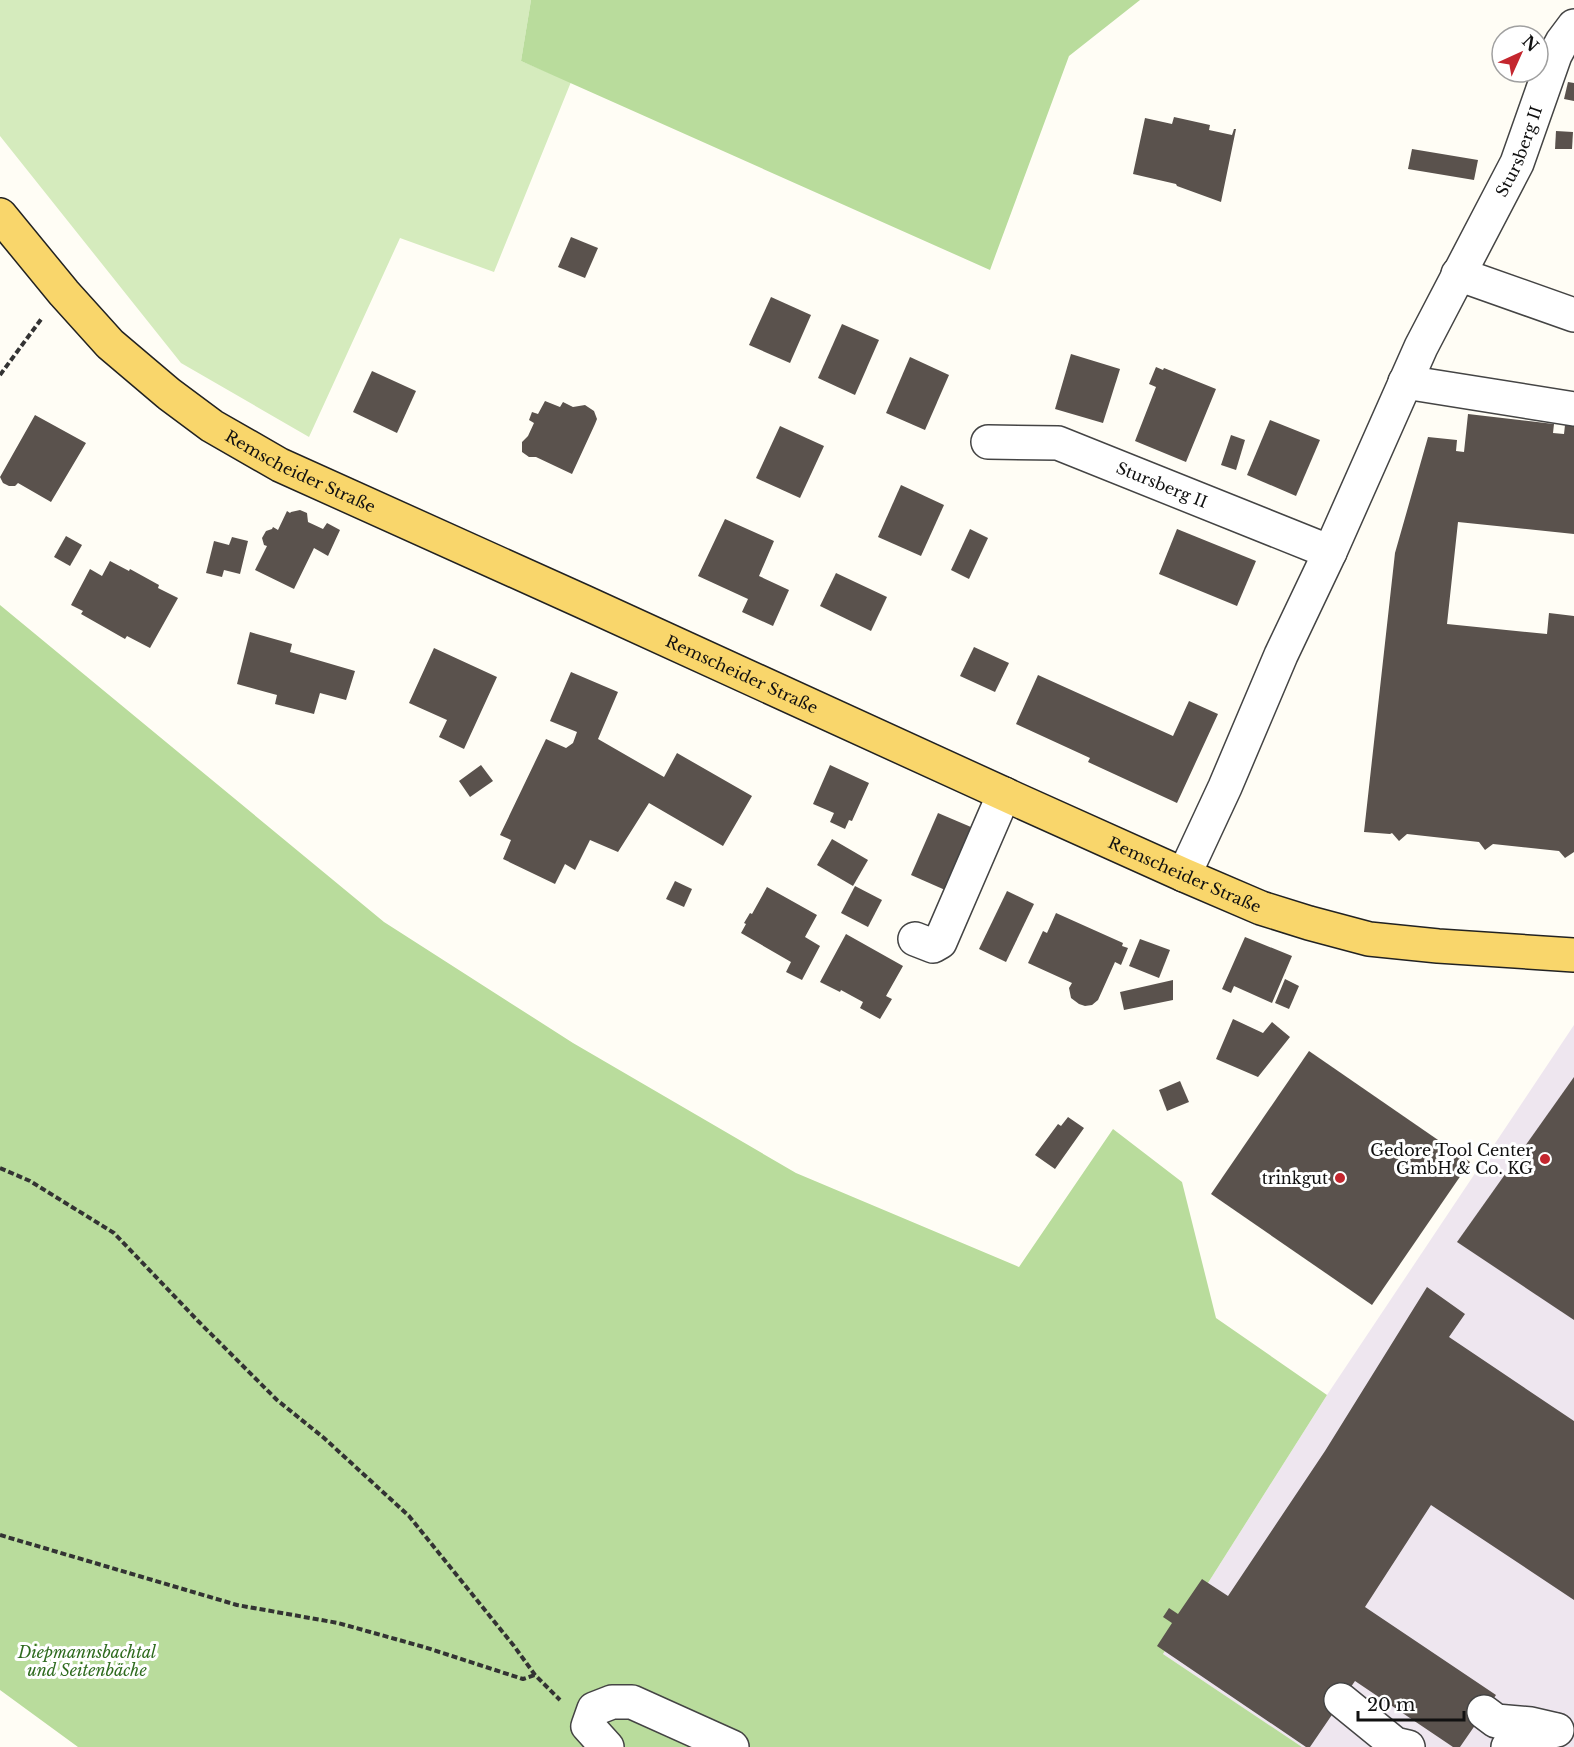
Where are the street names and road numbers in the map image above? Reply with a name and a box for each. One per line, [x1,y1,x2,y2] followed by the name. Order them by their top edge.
[1491,103,1546,200] street label: Stursberg II
[222,426,379,517] street label: Remscheider Straße
[1113,457,1210,512] street label: Stursberg II
[663,631,821,718] street label: Remscheider Straße
[1105,832,1264,917] street label: Remscheider Straße

